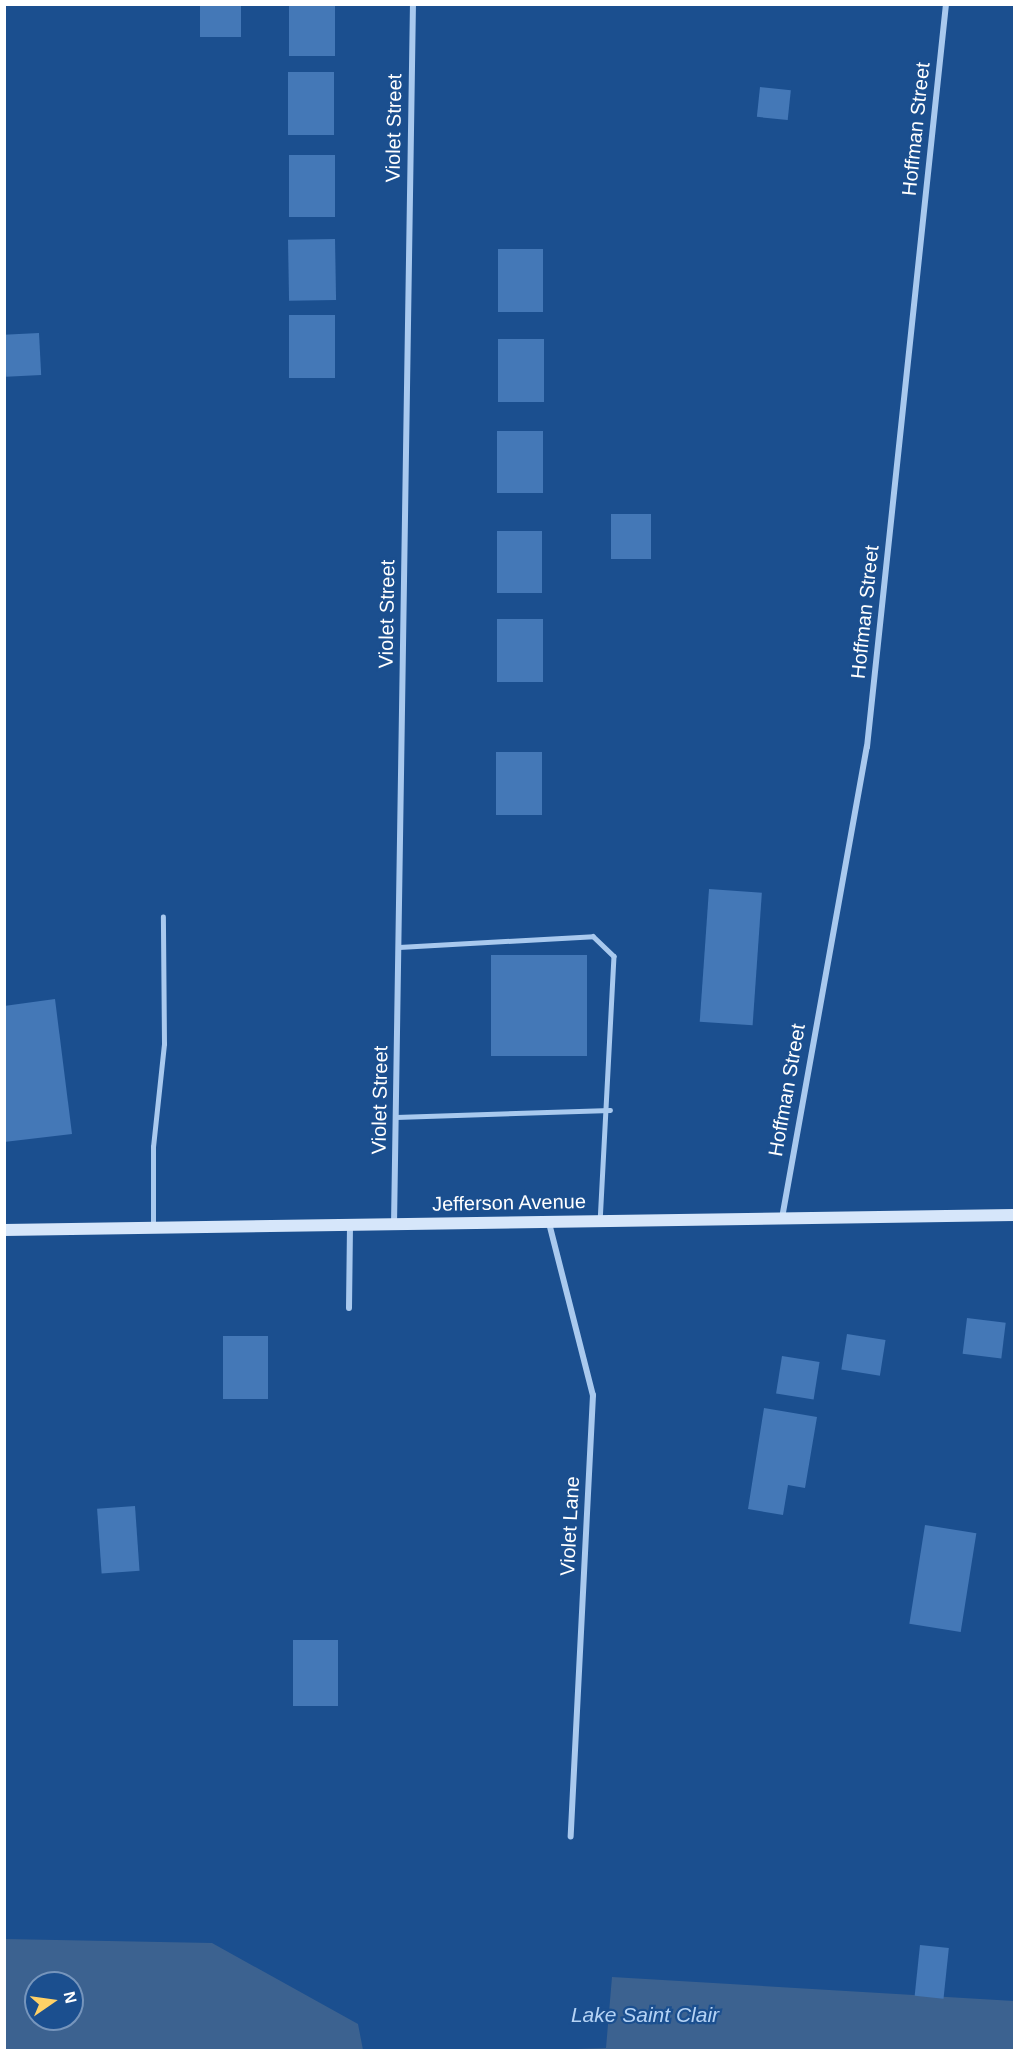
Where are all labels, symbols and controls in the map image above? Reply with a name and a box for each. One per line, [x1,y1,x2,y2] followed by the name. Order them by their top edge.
[897,61,935,197] street label: Hoffman Street
[381,74,407,182] street label: Violet Street
[846,544,884,680] street label: Hoffman Street
[374,560,400,668] street label: Violet Street
[764,1022,810,1158] street label: Hoffman Street
[367,1046,393,1154] street label: Violet Street
[431,1190,587,1216] street label: Jefferson Avenue
[555,1476,585,1576] street label: Violet Lane
[24,1971,84,2031] north arrow
[60,1990,80,2005] text: N
[571,2002,719,2028] water label: Lake Saint Clair

